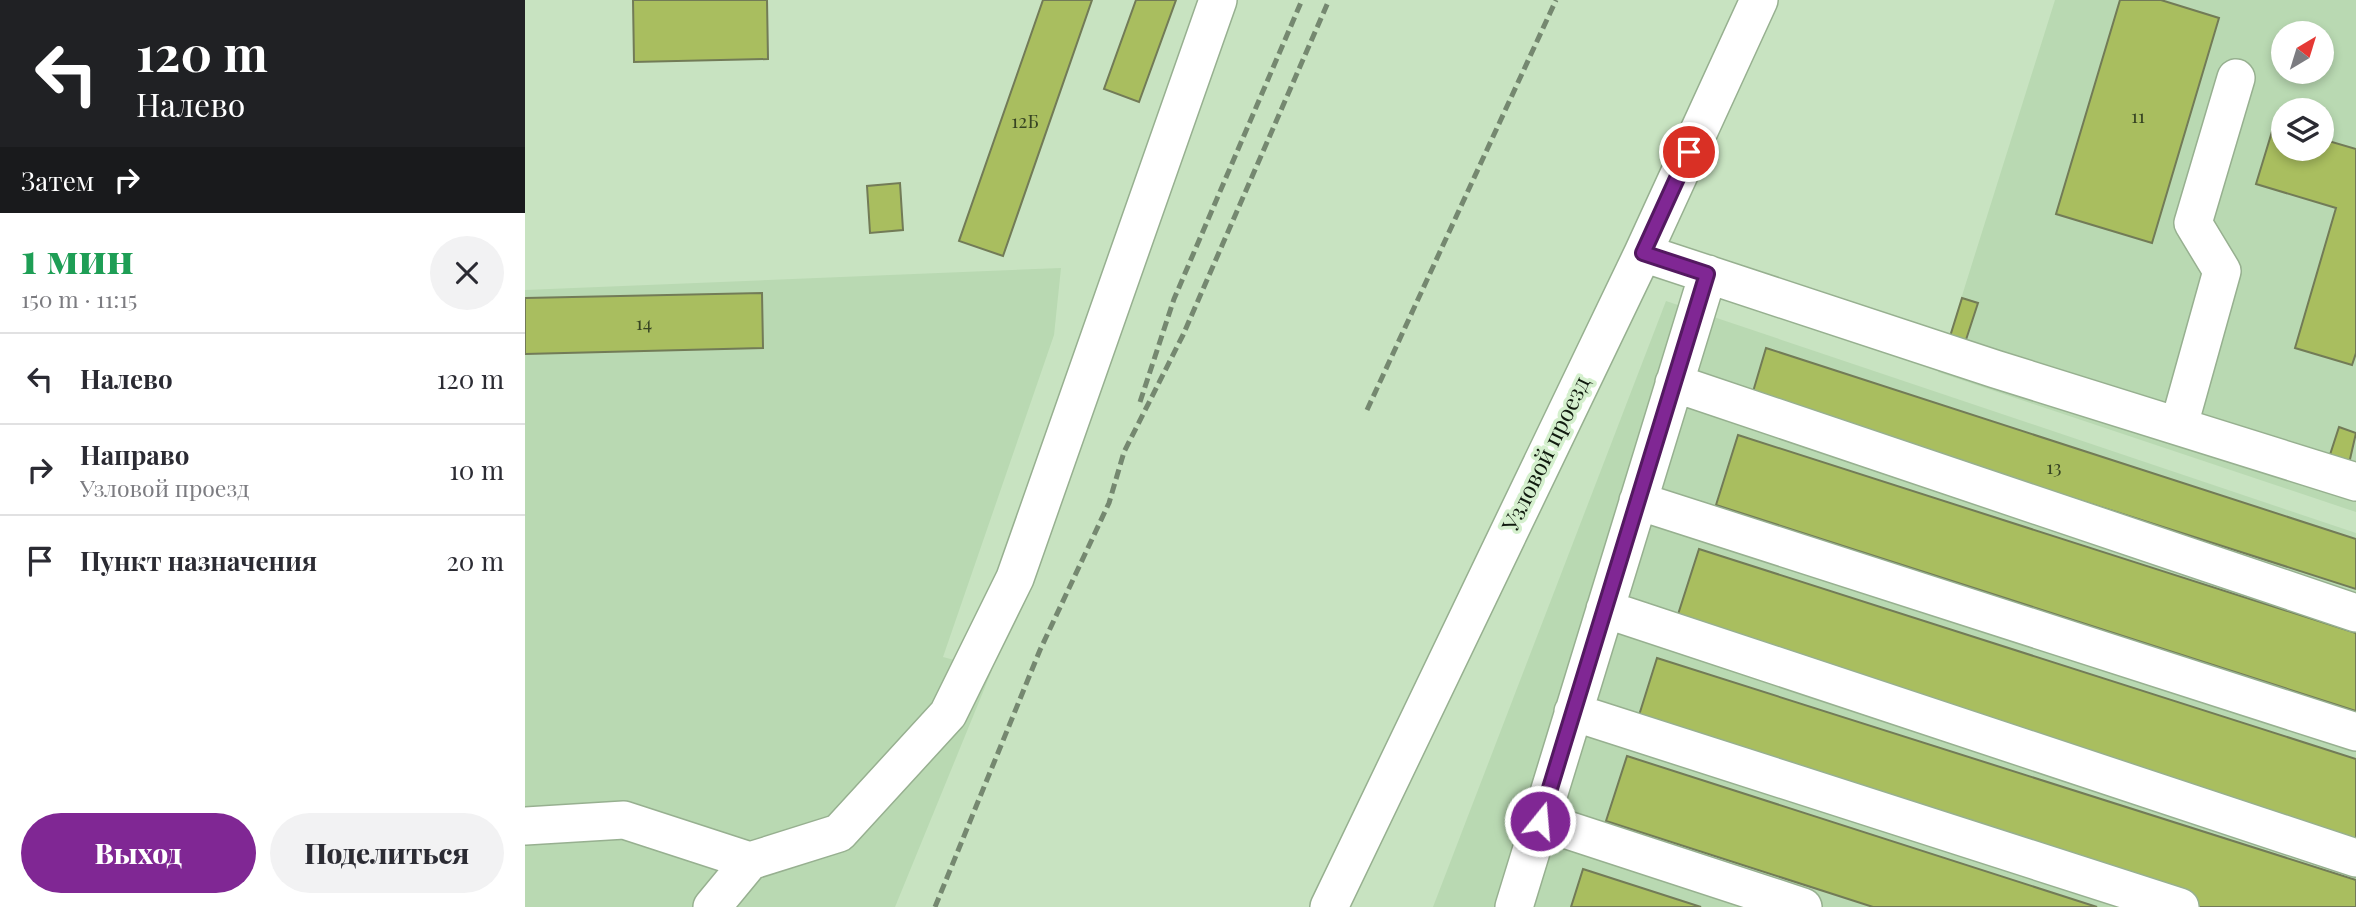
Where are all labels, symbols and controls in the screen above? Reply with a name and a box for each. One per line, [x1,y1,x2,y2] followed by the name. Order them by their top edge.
[136,19,268,84] text: 120 m
[2271,21,2335,84] north arrow
[2271,21,2334,161] map controls
[21,28,112,119] icon: left
[136,82,245,125] text: Налево
[2271,98,2334,161] button: layers
[2131,102,2145,128] house number: 11
[1011,107,1039,133] house number: 12Б
[1659,122,1719,182] pin
[1670,133,1708,171] icon: arrive
[108,161,146,199] icon: right
[21,163,94,198] text: Затем
[21,229,134,285] text: 1 мин
[430,236,504,310] button: close
[21,283,137,314] text: 150 m · 11:15
[636,309,652,335] house number: 14
[21,360,59,398] icon: left
[80,361,173,396] text: Налево
[437,361,504,396] text: 120 m
[1493,370,1596,537] street label: Узловой проезд
[80,437,189,472] text: Направо
[21,451,59,489] icon: right
[449,452,504,487] text: 10 m
[2046,453,2062,479] house number: 13
[80,472,249,503] text: Узловой проезд
[21,542,59,580] icon: arrive
[80,543,317,578] text: Пункт назначения
[446,543,504,578] text: 20 m
[1503,784,1577,858] position arrow
[21,813,256,893] button: Выход
[270,813,504,893] button: Поделиться

